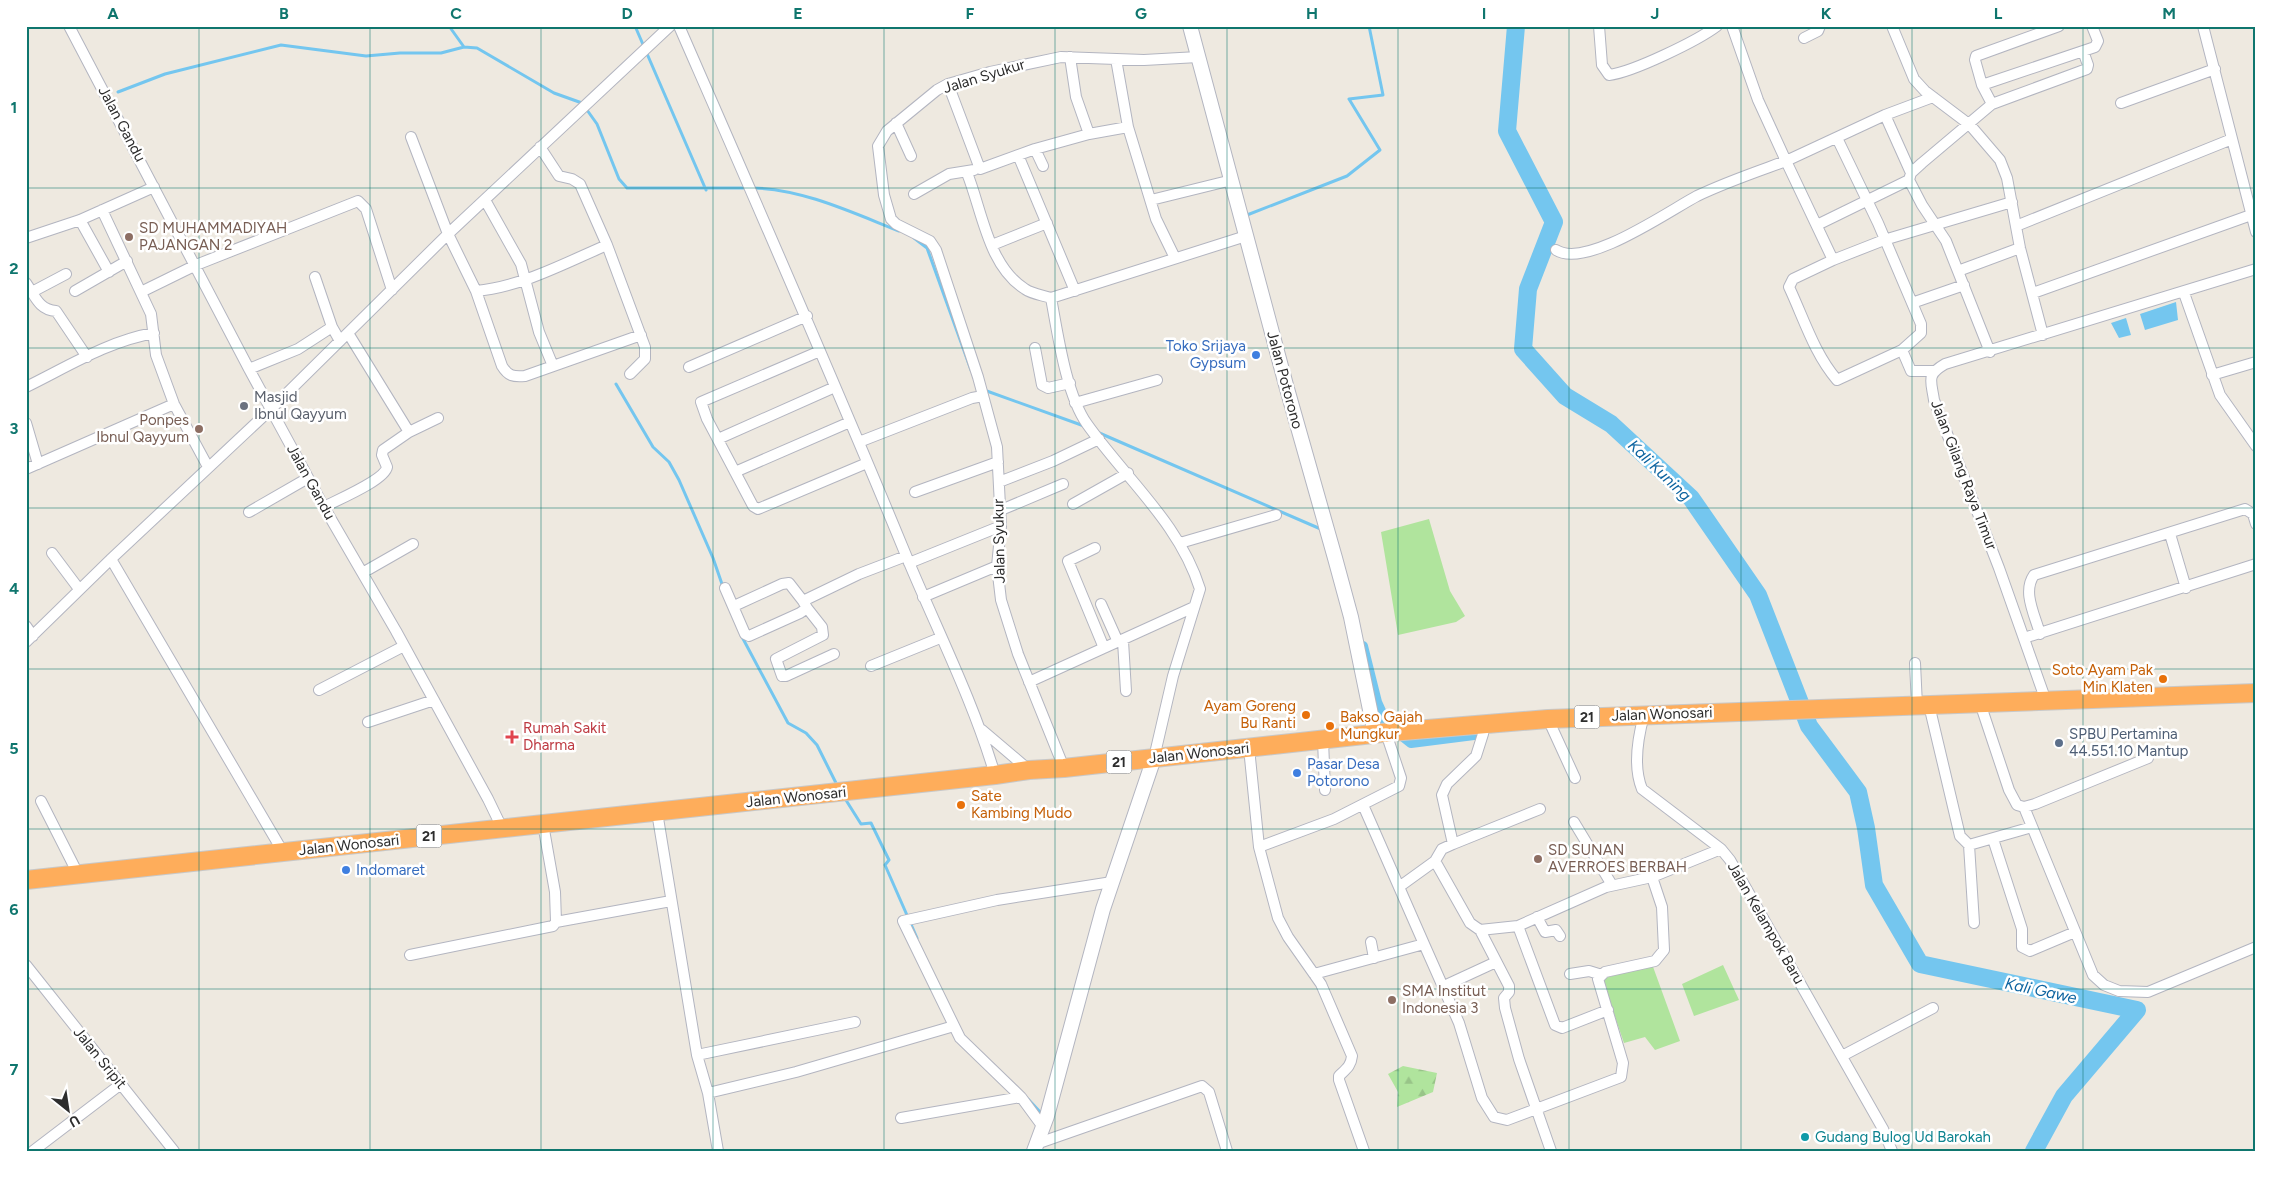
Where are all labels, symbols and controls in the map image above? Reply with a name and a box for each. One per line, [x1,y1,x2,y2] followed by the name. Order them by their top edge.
[107,4,119,23] text: A
[279,4,289,23] text: B
[450,4,462,23] text: C
[621,4,633,23] text: D
[793,4,803,23] text: E
[966,4,975,23] text: F
[1135,4,1147,23] text: G
[1306,4,1318,23] text: H
[1482,4,1486,23] text: I
[1651,4,1659,23] text: J
[1821,4,1832,23] text: K
[1994,4,2003,23] text: L
[2162,4,2176,23] text: M
[941,55,1027,97] street label: Jalan Syukur
[95,83,149,165] street label: Jalan Gandu
[11,98,17,117] text: 1
[139,219,287,254] place label: SD MUHAMMADIYAH PAJANGAN 2
[123,231,135,243] marker: SD MUHAMMADIYAH PAJANGAN 2
[9,259,19,278] text: 2
[1263,329,1307,431] street label: Jalan Potorono
[1166,337,1246,372] place label: Toko Srijaya Gypsum
[1250,349,1262,361] marker: Toko Srijaya Gypsum
[254,388,347,423] place label: Masjid Ibnul Qayyum
[1927,398,2001,552] street label: Jalan Gilang Raya Timur
[238,400,250,412] marker: Masjid Ibnul Qayyum
[96,411,189,446] place label: Ponpes Ibnul Qayyum
[10,419,19,438] text: 3
[193,423,205,435] marker: Ponpes Ibnul Qayyum
[1624,436,1695,505] water label: Kali Kuning
[283,441,339,523] street label: Jalan Gandu
[989,499,1009,583] street label: Jalan Syukur
[9,579,19,598] text: 4
[2052,661,2154,696] place label: Soto Ayam Pak Min Klaten
[2157,673,2169,685] marker: Soto Ayam Pak Min Klaten
[1204,697,1296,732] place label: Ayam Goreng Bu Ranti
[1611,703,1713,725] street label: Jalan Wonosari
[1574,706,1600,729] road number: 21
[1340,708,1423,743] place label: Bakso Gajah Mungkur
[1300,709,1312,721] marker: Ayam Goreng Bu Ranti
[523,719,607,754] place label: Rumah Sakit Dharma
[1324,720,1336,732] marker: Bakso Gajah Mungkur
[2069,725,2189,760] place label: SPBU Pertamina 44.551.10 Mantup
[505,730,519,744] marker: Rumah Sakit Dharma
[2053,737,2065,749] marker: SPBU Pertamina 44.551.10 Mantup
[9,739,19,758] text: 5
[1148,739,1250,767] street label: Jalan Wonosari
[1106,750,1132,774] road number: 21
[1307,755,1380,790] place label: Pasar Desa Potorono
[1291,767,1303,779] marker: Pasar Desa Potorono
[745,783,847,811] street label: Jalan Wonosari
[971,787,1072,822] place label: Sate Kambing Mudo
[955,799,967,811] marker: Sate Kambing Mudo
[416,824,442,848] road number: 21
[298,831,400,859] street label: Jalan Wonosari
[1548,841,1687,876] place label: SD SUNAN AVERROES BERBAH
[1532,853,1544,865] marker: SD SUNAN AVERROES BERBAH
[1724,859,1808,987] street label: Jalan Kelampok Baru
[356,861,426,879] place label: Indomaret
[340,864,352,876] marker: Indomaret
[9,900,19,919] text: 6
[2003,974,2079,1007] water label: Kali Gawe
[1402,982,1486,1017] place label: SMA Institut Indonesia 3
[1386,994,1398,1006] marker: SMA Institut Indonesia 3
[70,1024,131,1093] street label: Jalan Sripit
[10,1060,19,1079] text: 7
[42,1084,92,1134] north arrow
[66,1111,83,1131] text: U
[1815,1128,1991,1146] place label: Gudang Bulog Ud Barokah
[1799,1131,1811,1143] marker: Gudang Bulog Ud Barokah

